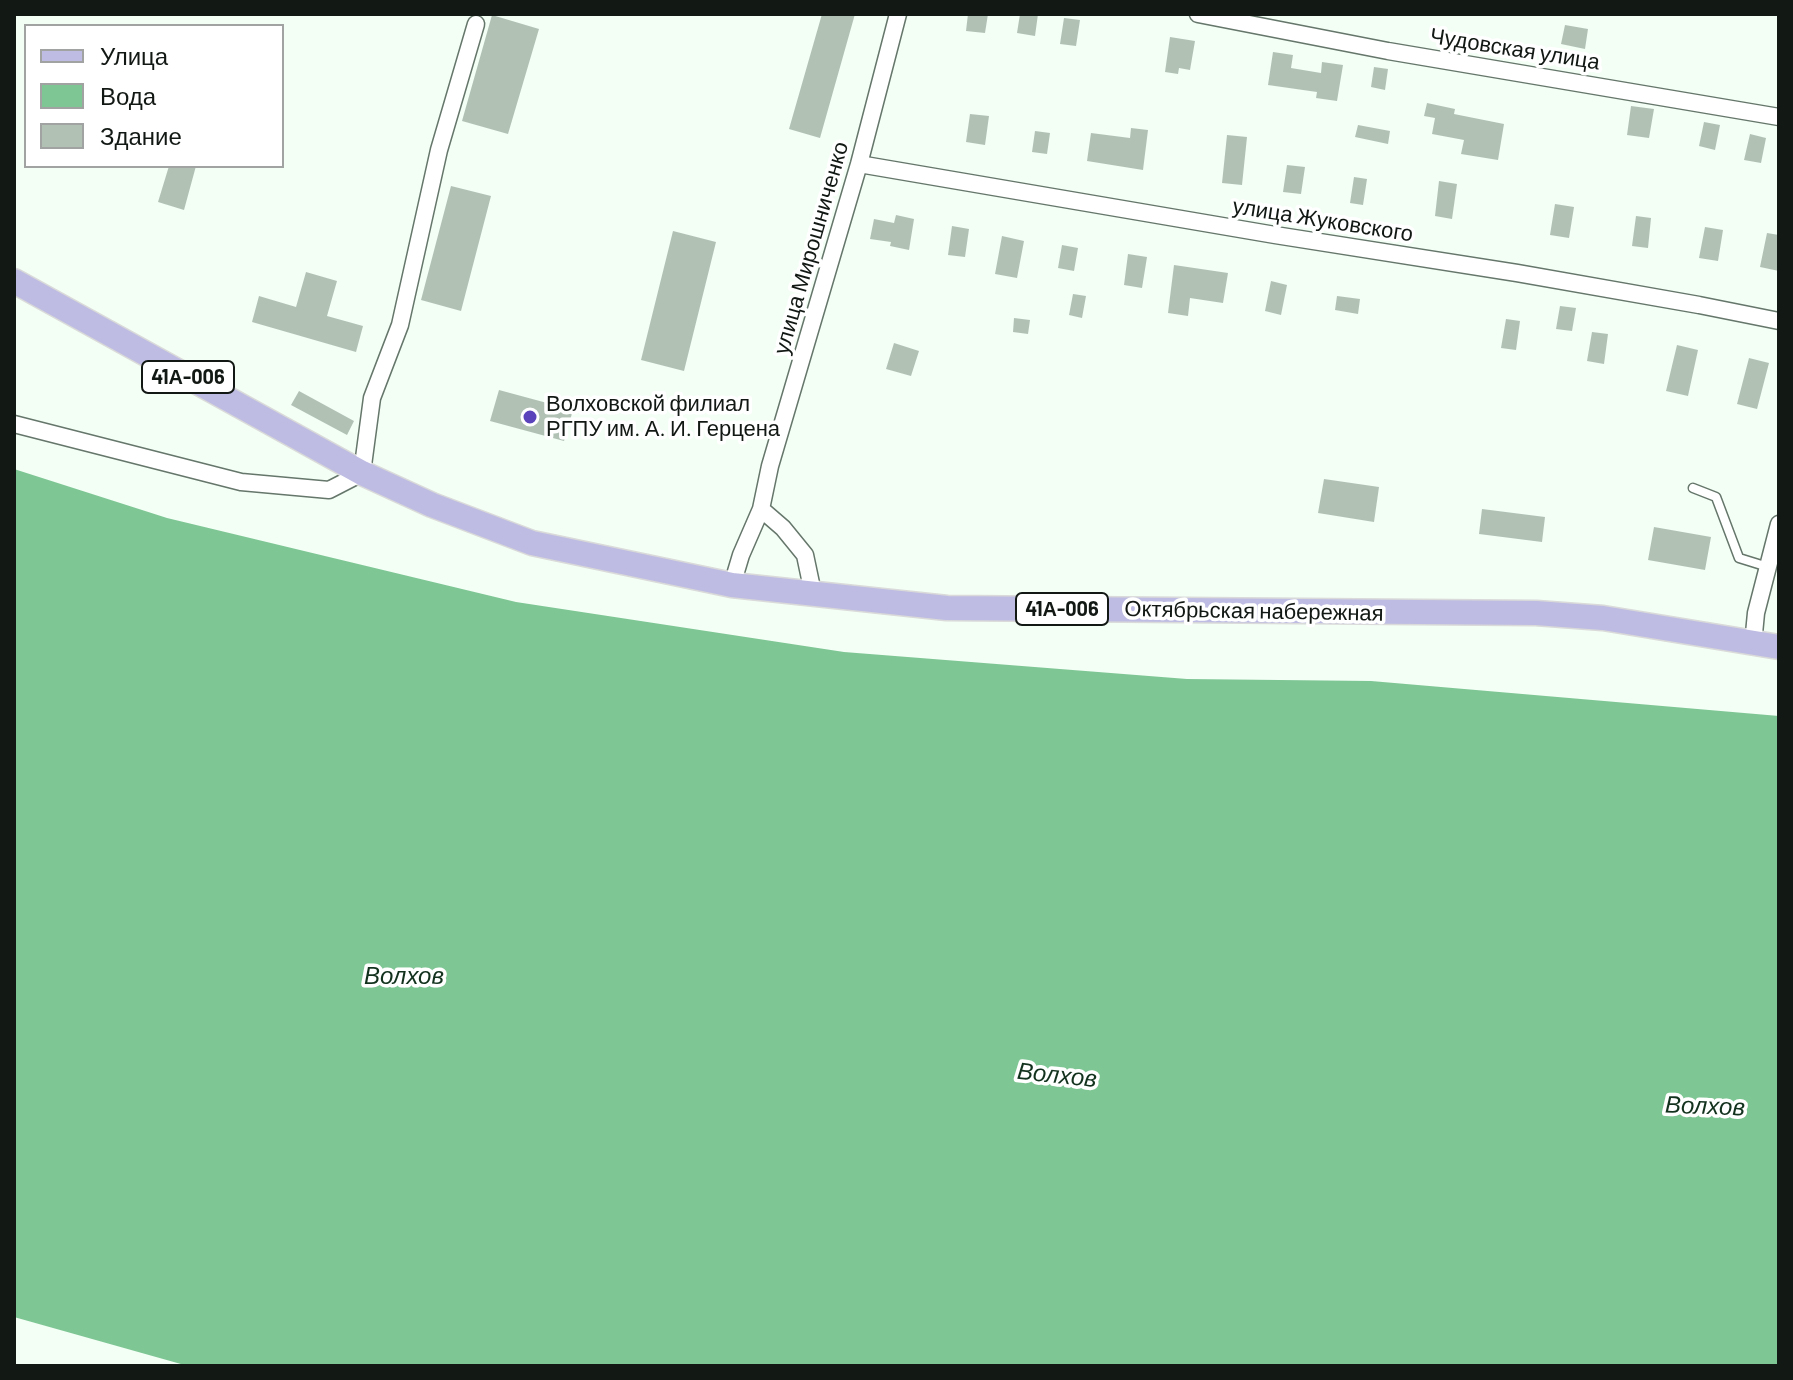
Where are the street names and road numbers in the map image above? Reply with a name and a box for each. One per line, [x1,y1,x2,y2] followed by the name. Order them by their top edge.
[1428,23,1602,75] street label: Чудовская улица
[768,139,854,357] street label: улица Мирошниченко
[1231,193,1415,247] street label: улица Жуковского
[142,361,234,393] road number: 41А-006
[1016,593,1108,625] road number: 41А-006
[1124,596,1384,626] street label: Октябрьская набережная

